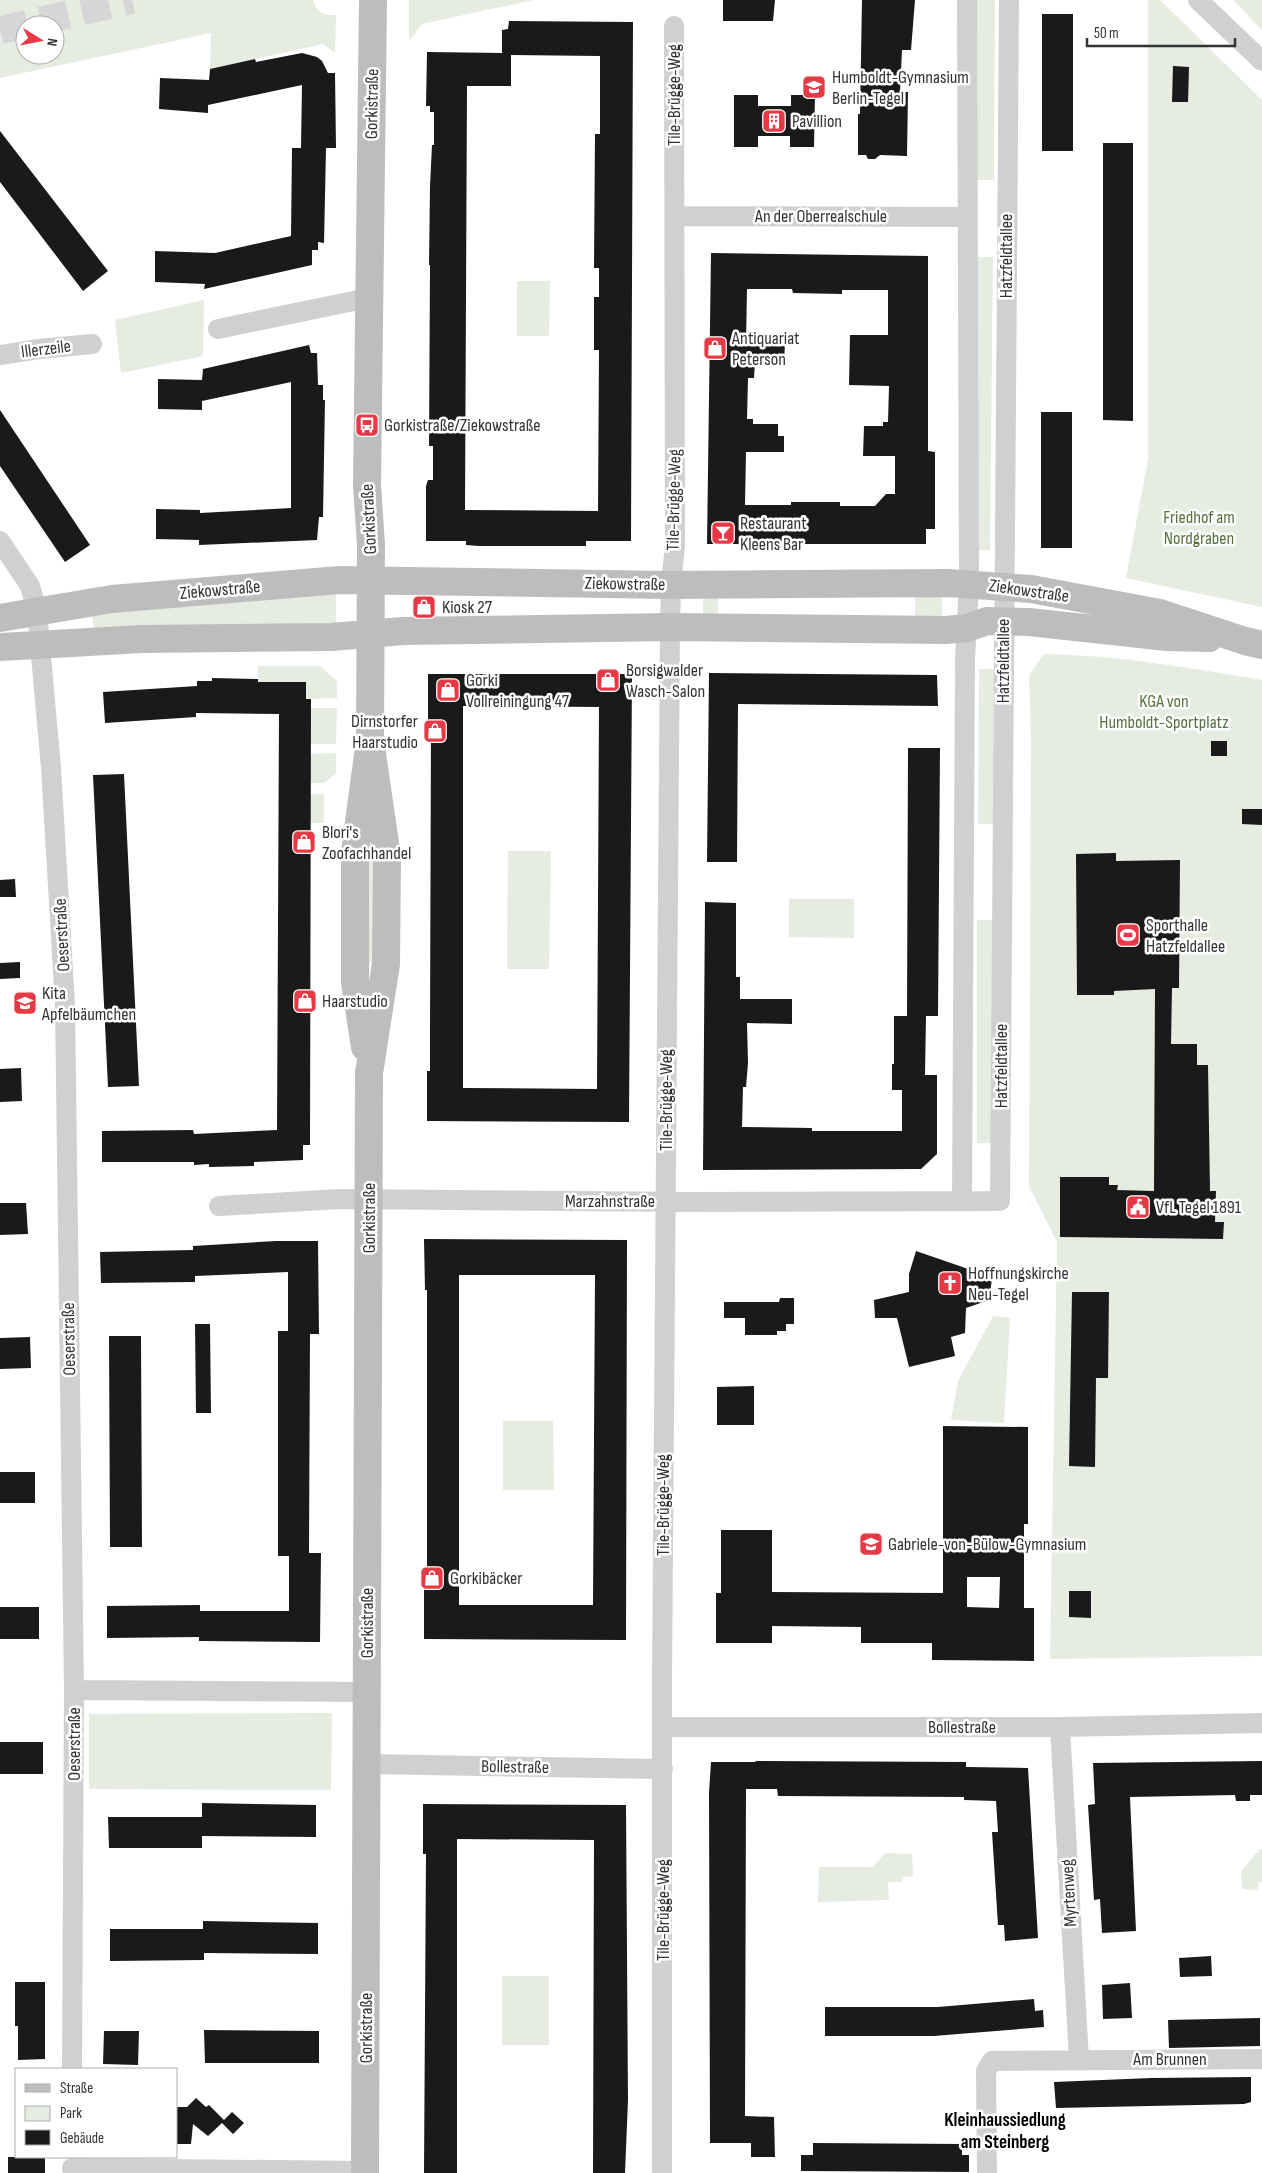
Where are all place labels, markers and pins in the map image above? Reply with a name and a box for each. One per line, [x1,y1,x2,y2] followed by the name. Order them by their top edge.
[832,67,969,109] place label: Humboldt-Gymnasium Berlin-Tegel
[801,74,827,100] school or university icon: Humboldt-Gymnasium Berlin-Tegel
[761,108,787,134] building icon: Pavillion
[792,111,842,132] place label: Pavillion
[731,328,800,370] place label: Antiquariat Peterson
[702,335,728,361] shop icon: Antiquariat Peterson
[354,412,380,438] bus stop icon: Gorkistraße/Ziekowstraße
[384,415,541,436] place label: Gorkistraße/Ziekowstraße
[740,513,807,555] place label: Restaurant Kleens Bar
[710,520,736,546] bar icon: Restaurant Kleens Bar
[411,594,437,620] shop icon: Kiosk 27
[442,597,493,618] place label: Kiosk 27
[626,660,705,702] place label: Borsigwalder Wasch-Salon
[595,667,621,693] shop icon: Borsigwalder Wasch-Salon
[466,670,570,712] place label: Gorki Vollreiningung 47
[435,677,461,703] shop icon: Gorki Vollreiningung 47
[351,711,418,753] place label: Dirnstorfer Haarstudio
[422,718,448,744] shop icon: Dirnstorfer Haarstudio
[322,822,411,864] place label: Blori's Zoofachhandel
[291,829,317,855] shop icon: Blori's Zoofachhandel
[1146,915,1225,957] place label: Sporthalle Hatzfeldallee
[1115,922,1141,948] sports icon: Sporthalle Hatzfeldallee
[41,983,136,1025] place label: Kita Apfelbäumchen
[292,988,318,1014] shop icon: Haarstudio
[12,990,38,1016] school or university icon: Kita Apfelbäumchen
[322,991,388,1012] place label: Haarstudio
[1125,1194,1151,1220] public building icon: VfL Tegel 1891
[1156,1197,1242,1218] place label: VfL Tegel 1891
[968,1263,1069,1305] place label: Hoffnungskirche Neu-Tegel
[937,1270,963,1296] church icon: Hoffnungskirche Neu-Tegel
[858,1531,884,1557] school or university icon: Gabriele-von-Bülow-Gymnasium
[888,1534,1086,1555] place label: Gabriele-von-Bülow-Gymnasium
[419,1565,445,1591] shop icon: Gorkibäcker
[450,1568,522,1589] place label: Gorkibäcker

